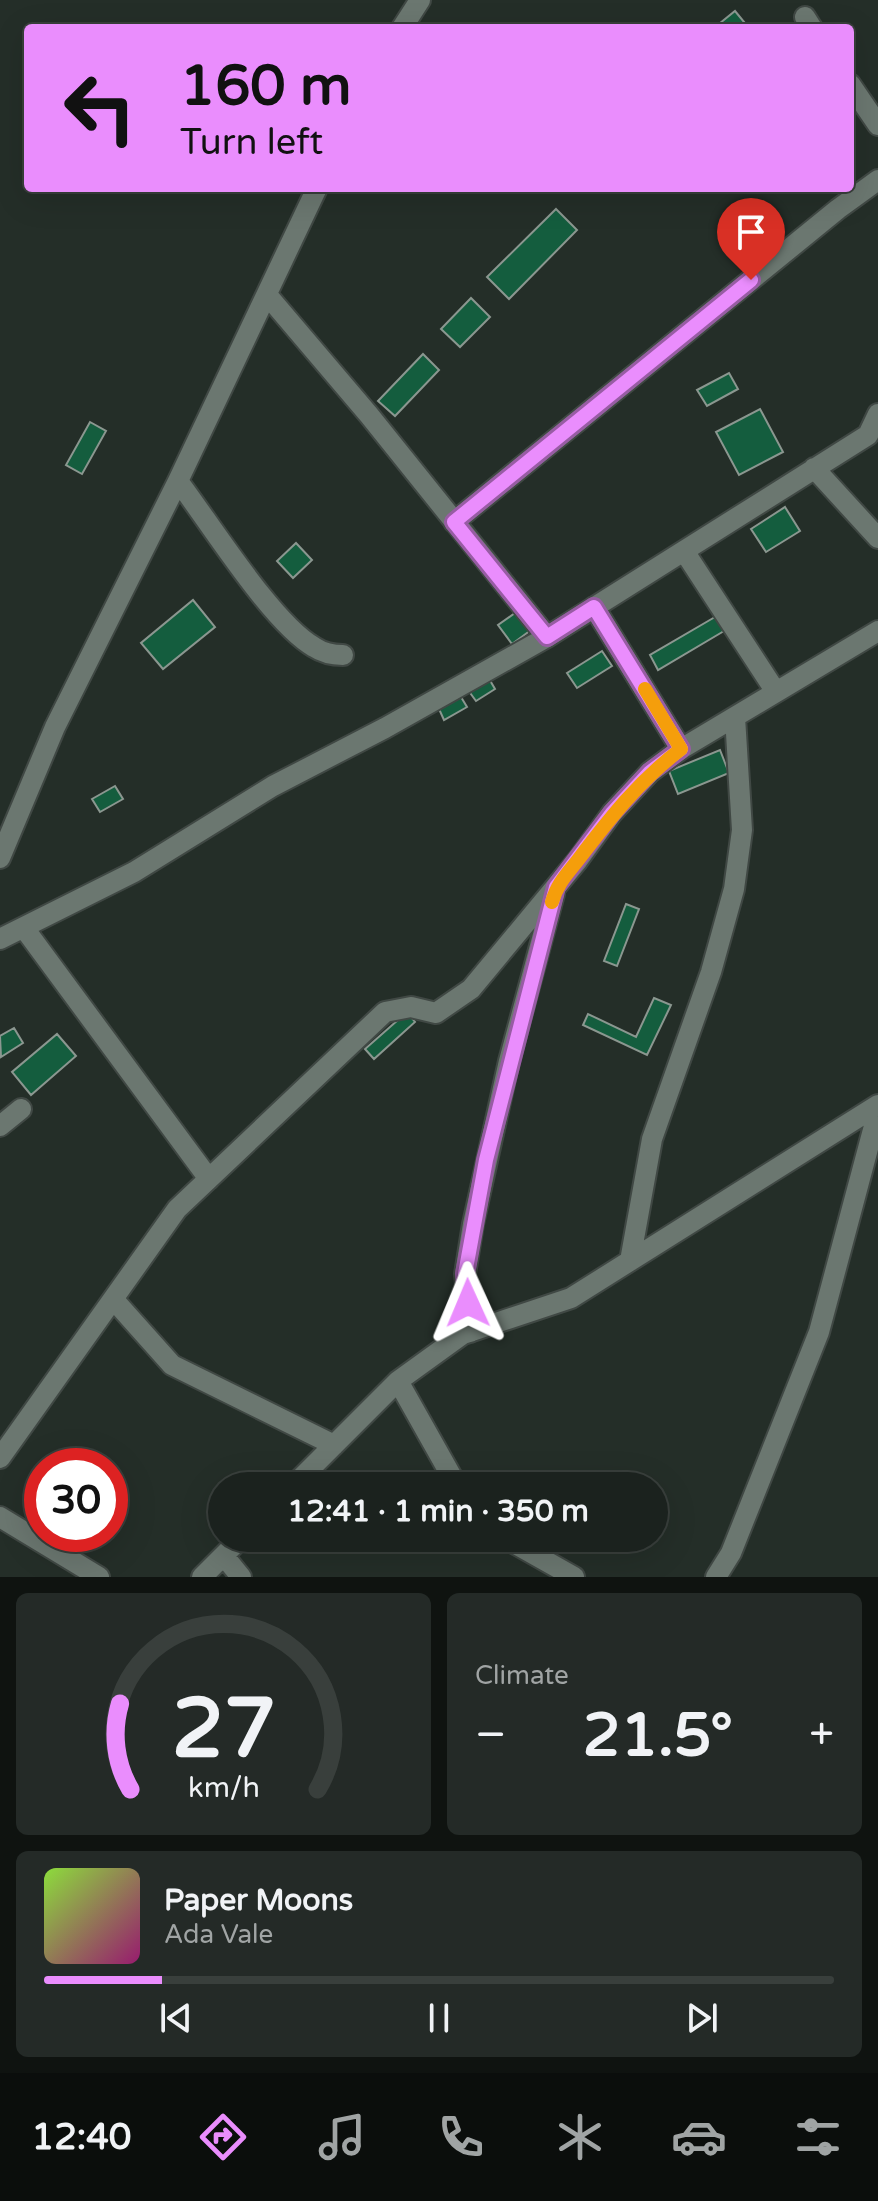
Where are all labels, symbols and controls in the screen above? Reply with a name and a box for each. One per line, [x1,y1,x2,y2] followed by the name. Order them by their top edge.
[180,53,351,120] text: 160 m
[48,56,152,160] icon: left
[180,121,323,164] text: Turn left
[717,198,785,280] pin
[729,210,773,254] icon: arrive
[426,1261,510,1345] position arrow
[24,1448,128,1552] speed limit sign: 30
[287,1493,589,1530] text: 12:41 · 1 min · 350 m
[475,1660,569,1691] text: Climate
[171,1680,276,1780] text: 27
[583,1700,733,1772] text: 21.5°
[475,1709,506,1762] text: −
[809,1709,834,1762] text: +
[188,1771,259,1805] text: km/h
[164,1882,353,1919] text: Paper Moons
[164,1919,273,1950] text: Ada Vale
[154,1996,198,2040] icon: previous
[417,1996,461,2040] icon: pause
[680,1996,724,2040] icon: next
[195,2109,251,2165] icon: directions
[314,2109,370,2165] icon: music
[433,2109,489,2165] icon: phone
[552,2109,608,2165] icon: climate
[671,2109,727,2165] icon: car
[790,2109,846,2165] icon: filters
[32,2116,131,2159] text: 12:40

